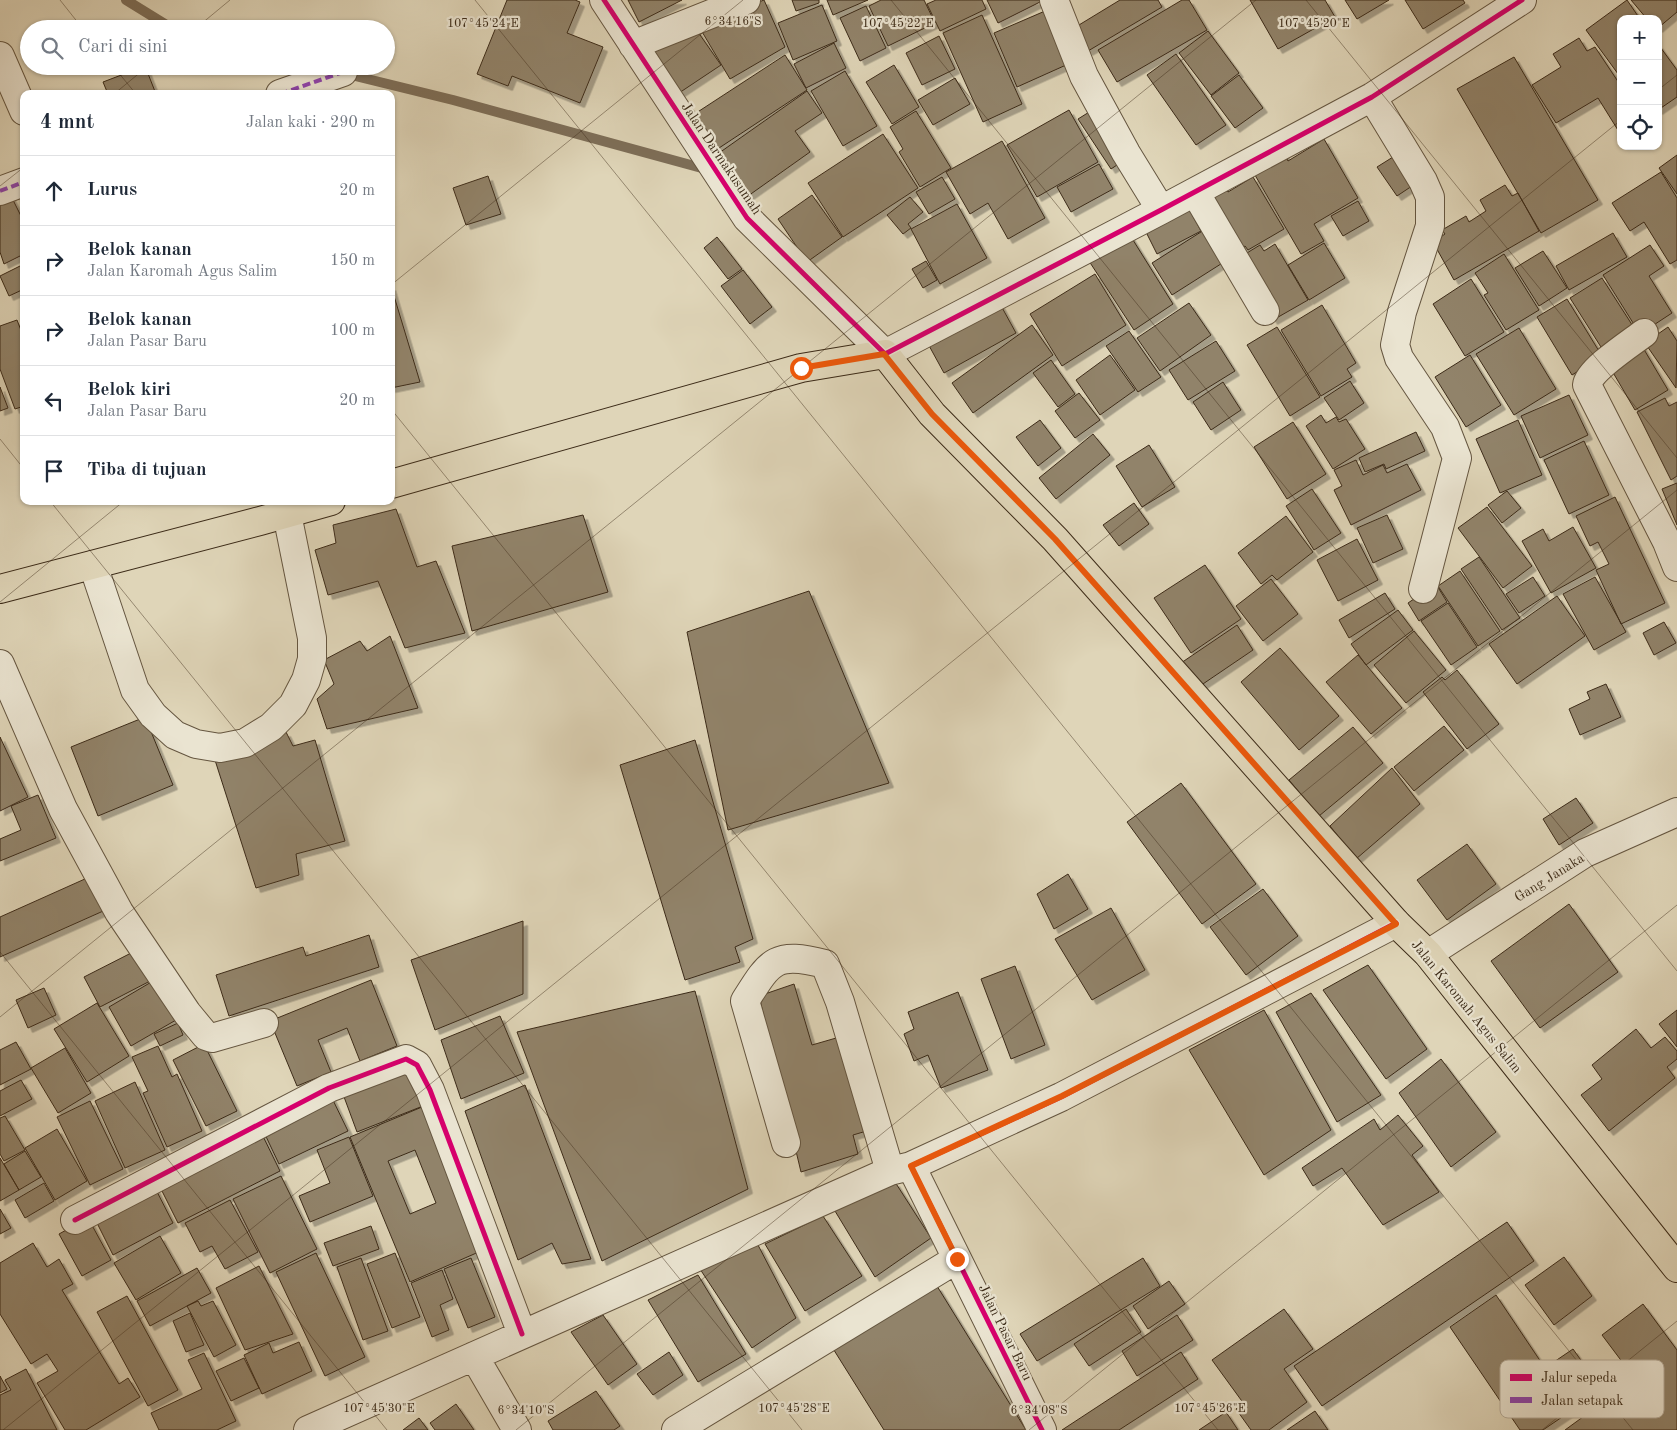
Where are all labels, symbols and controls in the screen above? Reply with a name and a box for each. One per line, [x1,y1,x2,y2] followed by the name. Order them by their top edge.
[1617,15,1662,150] map controls
[1617,15,1662,60] button: +
[705,16,761,28] text: 6°34'16"S
[447,17,519,30] text: 107°45'24"E
[862,17,934,30] text: 107°45'22"E
[1278,17,1350,30] text: 107°45'20"E
[20,20,395,75] search box
[38,34,66,62] icon: search
[78,38,168,57] text: Cari di sini
[1617,60,1662,105] button: −
[678,100,764,218] street label: Jalan Darmakusumah
[1617,105,1662,150] button: locate
[40,112,94,133] text: 4 mnt
[246,115,375,131] text: Jalan kaki · 290 m
[40,177,68,205] icon: ahead
[87,181,137,200] text: Lurus
[339,183,375,199] text: 20 m
[87,241,192,260] text: Belok kanan
[40,247,68,275] icon: right
[330,253,375,269] text: 150 m
[87,264,277,280] text: Jalan Karomah Agus Salim
[87,311,192,330] text: Belok kanan
[40,317,68,345] icon: right
[330,323,375,339] text: 100 m
[87,334,207,350] text: Jalan Pasar Baru
[790,357,813,380] route start
[87,381,171,400] text: Belok kiri
[40,387,68,415] icon: left
[339,393,375,409] text: 20 m
[87,404,207,420] text: Jalan Pasar Baru
[40,457,68,485] icon: arrive
[87,461,207,480] text: Tiba di tujuan
[1512,851,1587,905] street label: Gang Janaka
[1408,938,1524,1076] street label: Jalan Karomah Agus Salim
[946,1248,969,1271] route end
[976,1282,1035,1383] street label: Jalan Pasar Baru
[1500,1360,1664,1418] legend
[1541,1371,1617,1385] text: Jalur sepeda
[1541,1394,1623,1408] text: Jalan setapak
[343,1402,415,1415] text: 107°45'30"E
[758,1402,830,1415] text: 107°45'28"E
[1174,1402,1246,1415] text: 107°45'26"E
[498,1405,554,1417] text: 6°34'10"S
[1011,1405,1067,1417] text: 6°34'08"S

